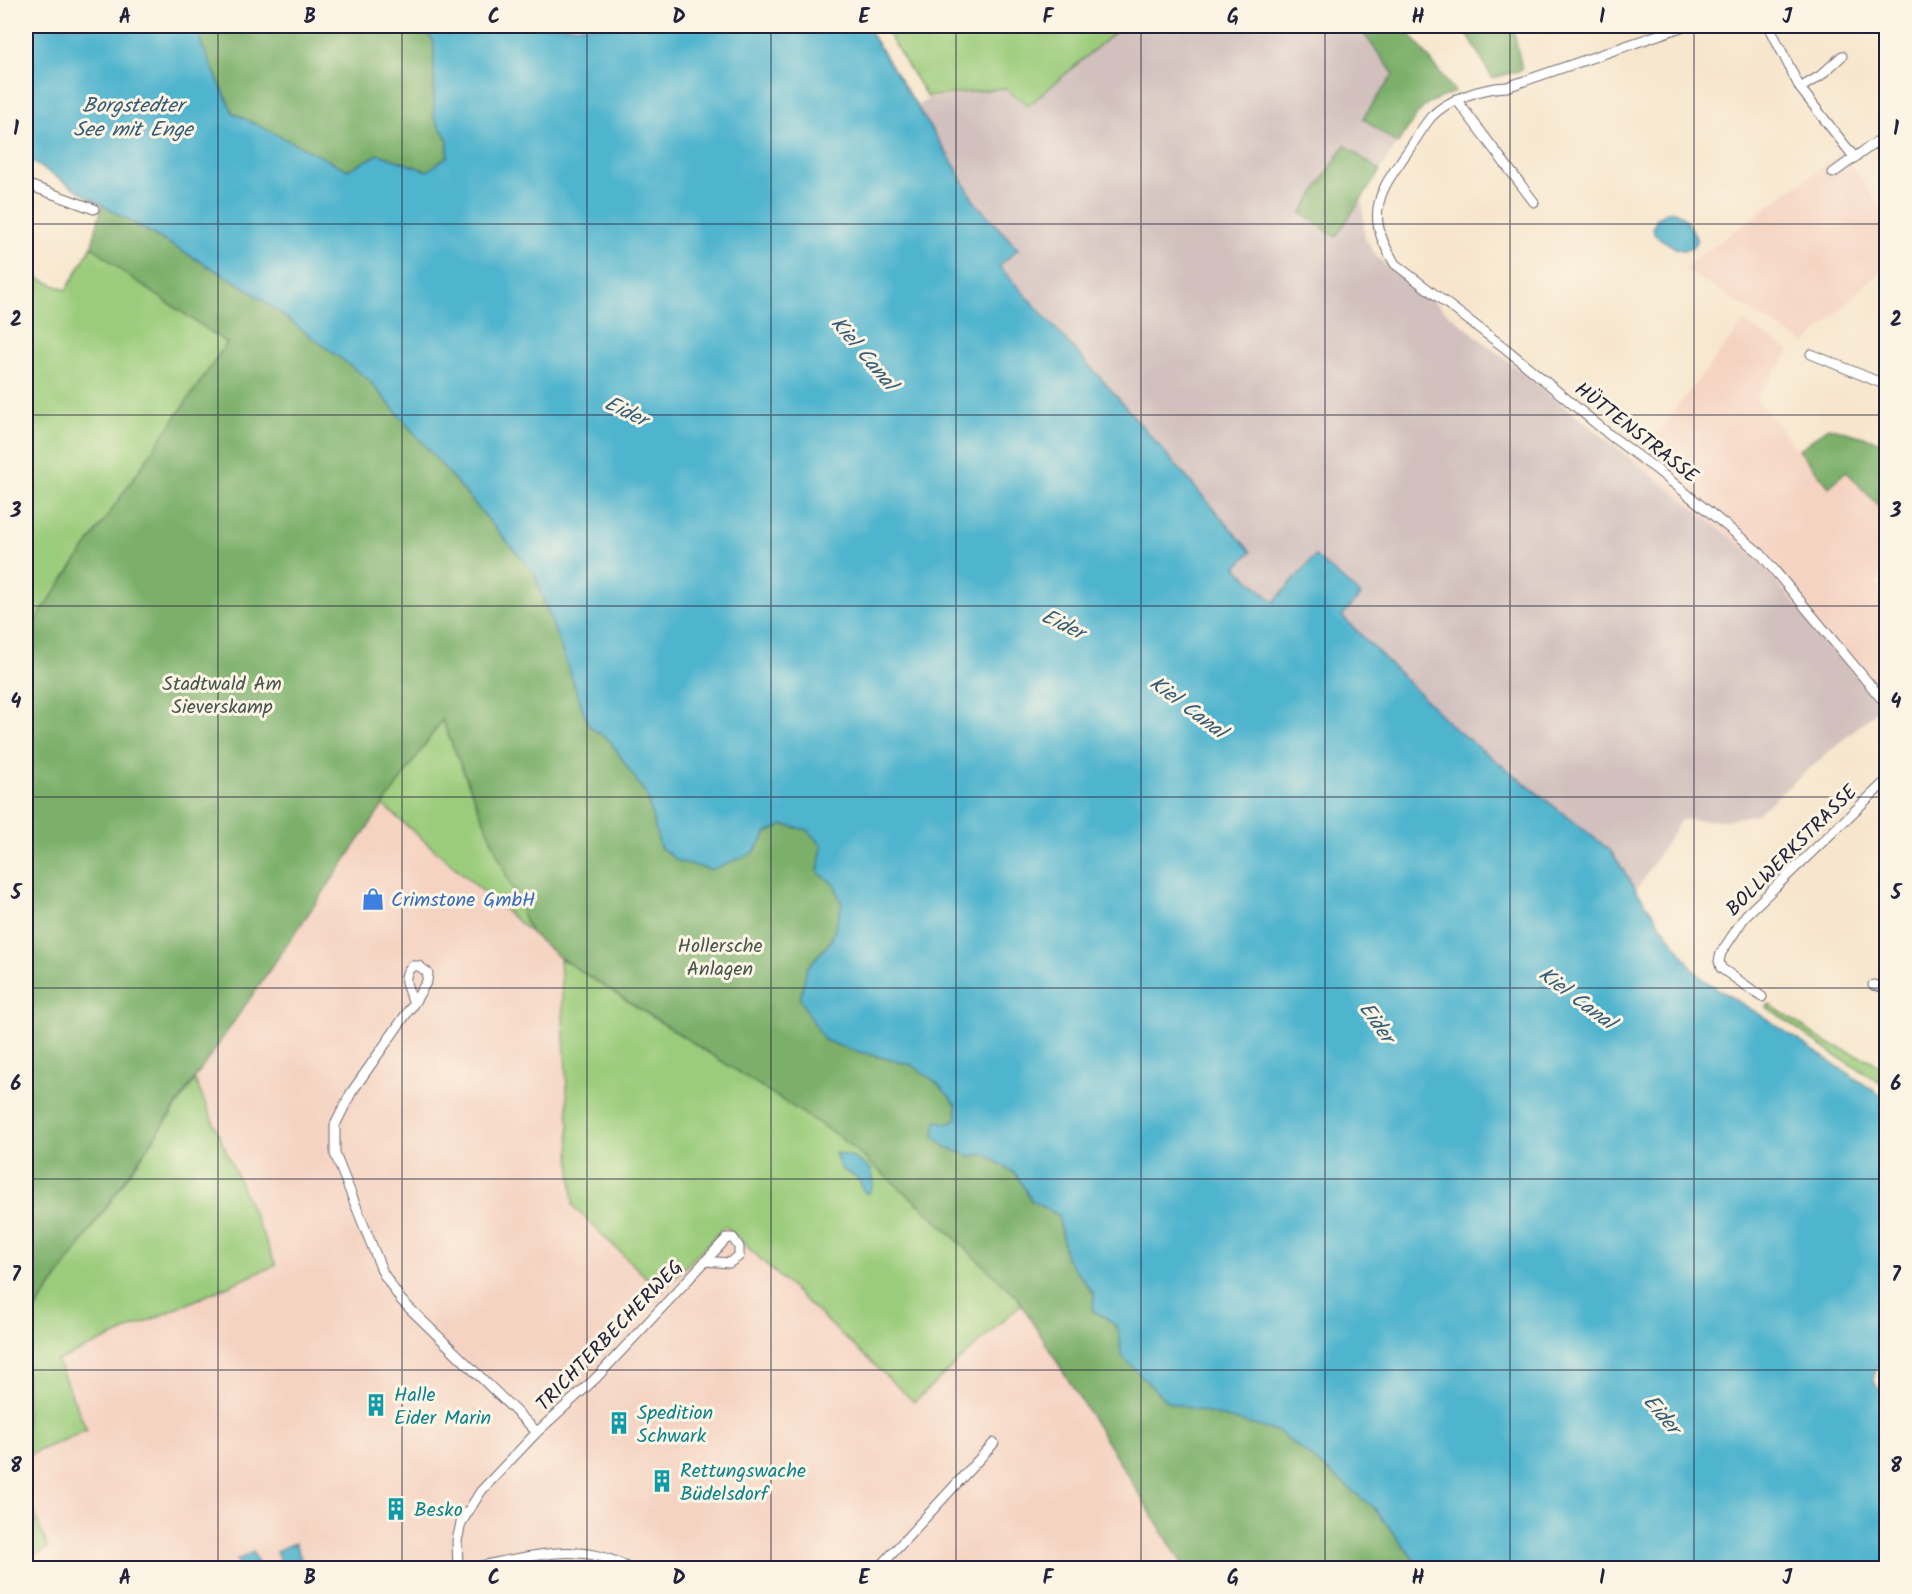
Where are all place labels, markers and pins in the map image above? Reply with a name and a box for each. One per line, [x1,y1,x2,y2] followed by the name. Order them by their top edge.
[391,885,535,917] place label: Crimstone GmbH
[360,886,386,912] shop icon: Crimstone GmbH
[394,1380,491,1435] place label: Halle Eider Marin
[363,1392,389,1418] building icon: Halle Eider Marin
[637,1398,713,1453] place label: Spedition Schwark
[606,1410,632,1436] building icon: Spedition Schwark
[680,1456,806,1511] place label: Rettungswache Büdelsdorf
[649,1468,675,1494] building icon: Rettungswache Büdelsdorf
[414,1495,463,1527] place label: Besko
[383,1496,409,1522] building icon: Besko

